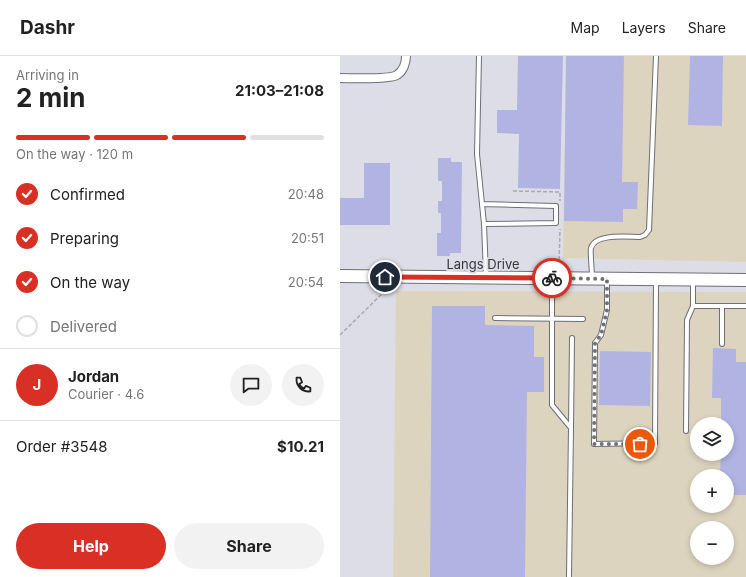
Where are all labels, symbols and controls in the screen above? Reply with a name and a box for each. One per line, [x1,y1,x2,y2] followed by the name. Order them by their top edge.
[20,16,75,39] text: Dashr
[571,19,600,36] text: Map
[622,19,666,36] text: Layers
[688,19,726,36] text: Share
[16,67,79,83] text: Arriving in
[235,81,324,100] text: 21:03–21:08
[16,82,86,113] text: 2 min
[16,146,133,162] text: On the way · 120 m
[16,183,38,205] icon: check
[50,185,125,204] text: Confirmed
[288,186,324,202] text: 20:48
[16,227,38,249] icon: check
[50,229,119,248] text: Preparing
[291,230,324,246] text: 20:51
[446,256,520,272] street label: Langs Drive
[532,258,572,298] courier
[368,260,402,294] pin
[374,266,396,288] icon: home
[541,267,563,289] icon: bike
[16,271,38,293] icon: check
[50,273,130,292] text: On the way
[288,274,324,290] text: 20:54
[50,317,117,336] text: Delivered
[230,364,272,406] button: chat
[282,364,324,406] button: phone
[68,367,119,386] text: Jordan
[33,375,41,394] text: J
[68,386,144,402] text: Courier · 4.6
[690,417,734,565] map controls
[690,417,734,461] button: layers
[623,427,657,461] pin
[629,433,651,455] icon: bag
[16,437,108,456] text: Order #3548
[277,437,324,456] text: $10.21
[690,469,734,513] button: +
[690,521,734,565] button: −
[16,523,166,569] button: Help
[174,523,324,569] button: Share

